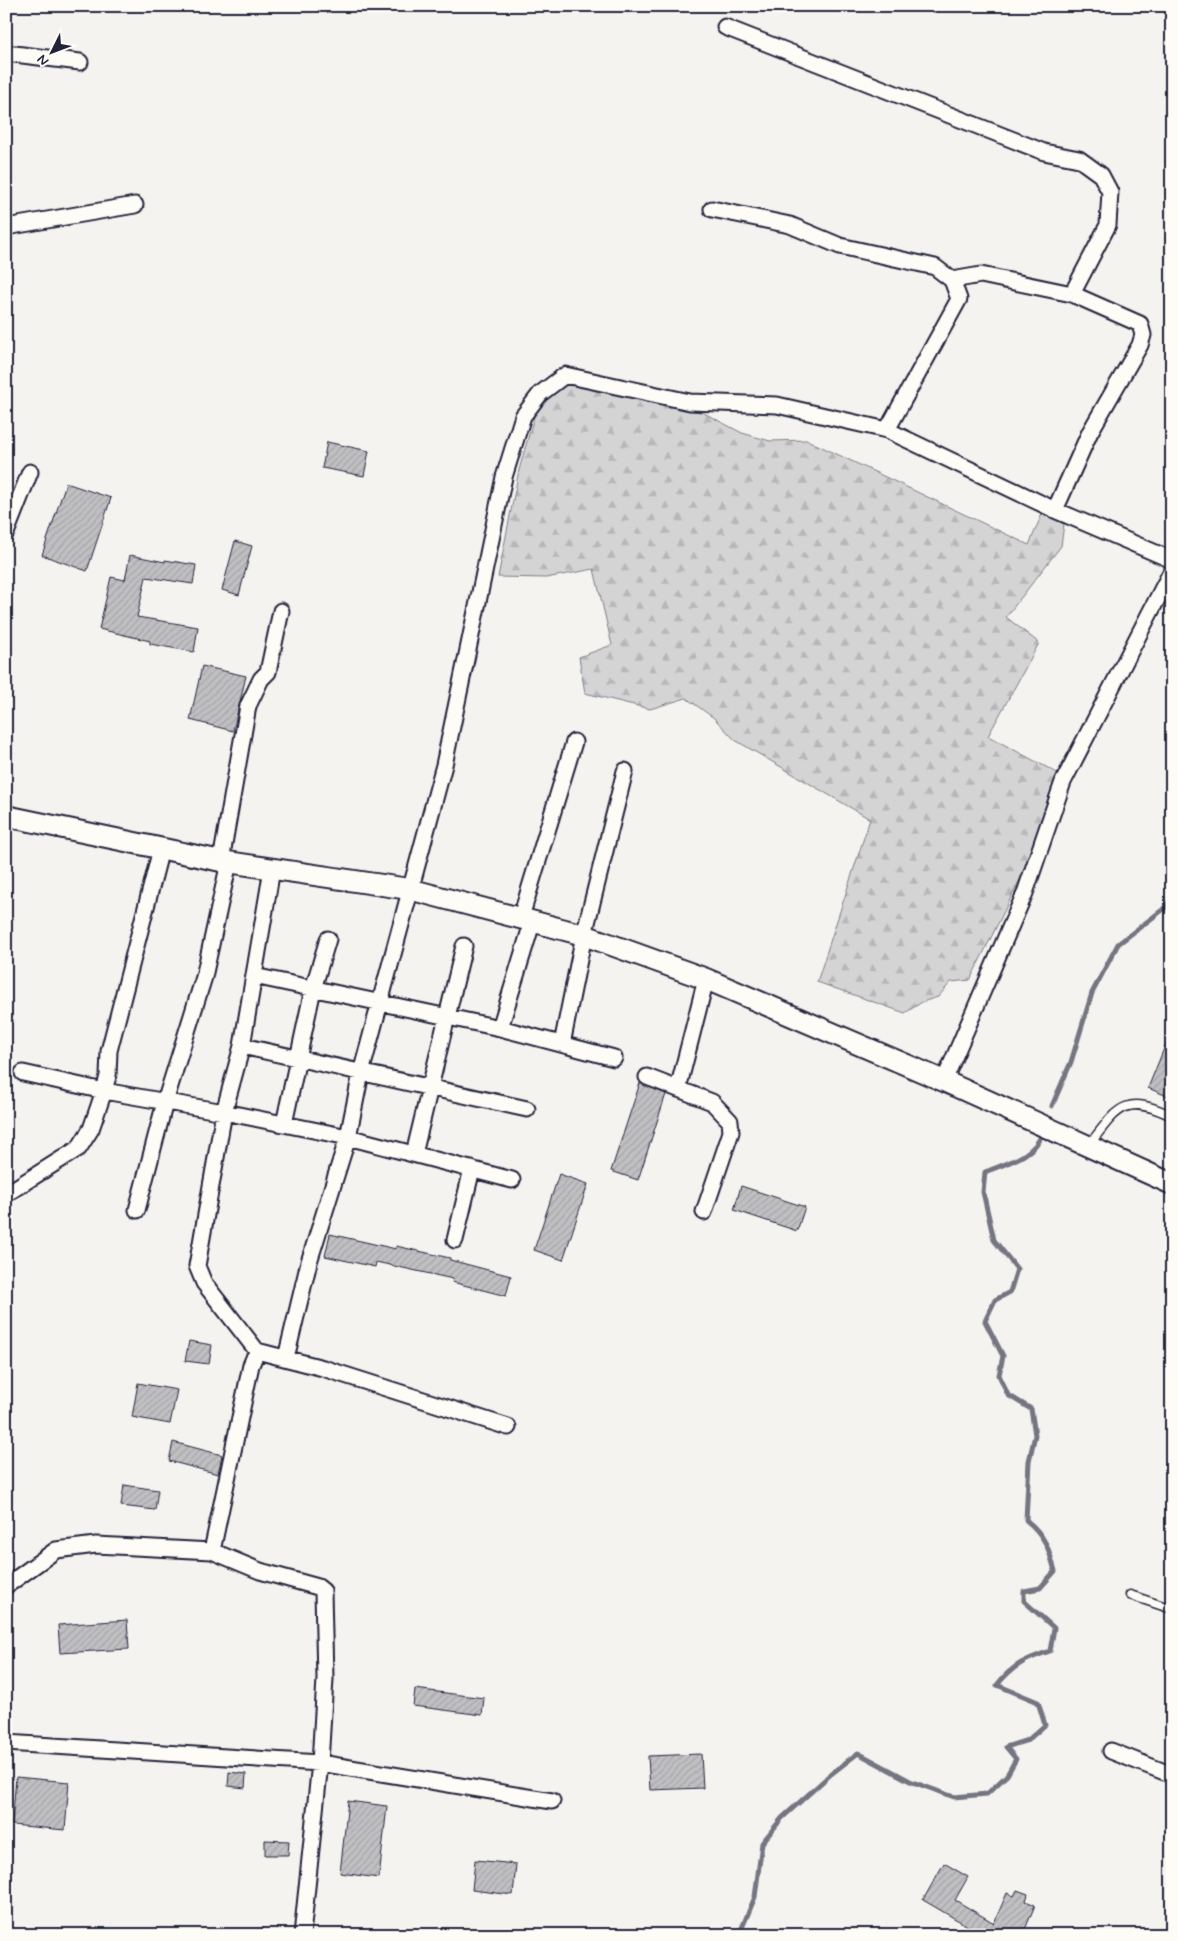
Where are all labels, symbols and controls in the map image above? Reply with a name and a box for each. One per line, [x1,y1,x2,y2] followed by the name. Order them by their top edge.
[28,28,78,78] north arrow
[33,51,53,70] text: N

